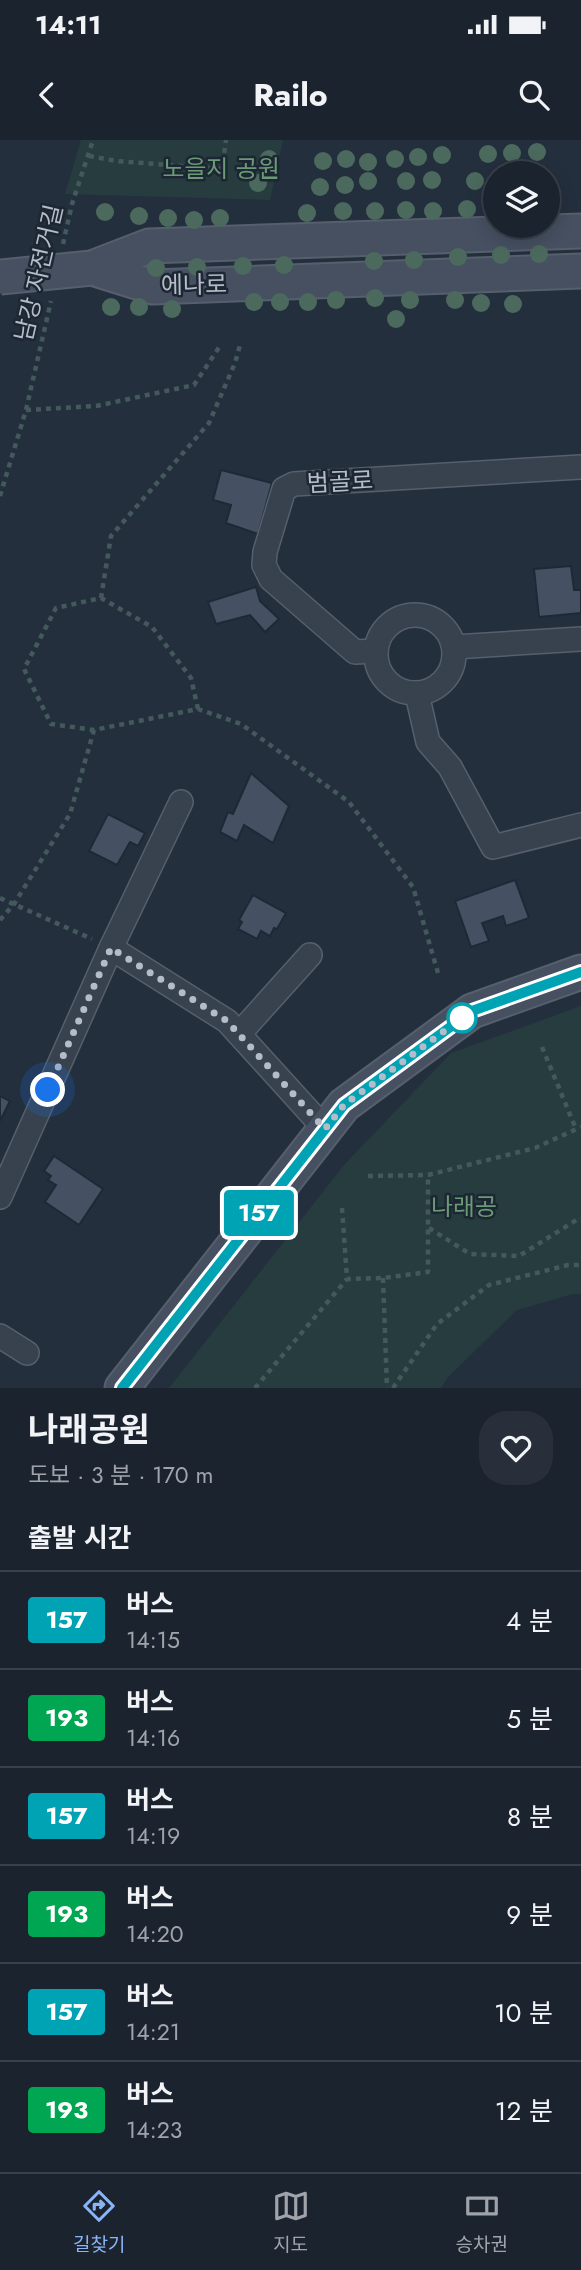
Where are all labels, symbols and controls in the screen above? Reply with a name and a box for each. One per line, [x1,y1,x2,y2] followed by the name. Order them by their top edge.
[35,6,101,44] text: 14:11
[253,72,328,118] text: Railo
[28,76,66,114] icon: back
[515,76,553,114] icon: search
[162,151,280,186] park label: 노을지 공원
[483,161,560,238] map controls
[483,161,560,238] button: layers
[6,201,71,345] street label: 남강 자전거길
[161,266,227,303] street label: 에나로
[306,462,374,501] street label: 범골로
[447,1003,477,1033] unlabelled marker
[30,1072,65,1107] your location
[431,1189,497,1224] park label: 나래공
[219,1190,299,1236] line badge: 157
[238,1195,280,1230] text: 157
[28,1406,149,1453] text: 나래공원
[479,1411,553,1485] button: heart
[28,1458,213,1492] text: 도보 · 3 분 · 170 m
[28,1519,131,1557] text: 출발 시간
[126,1585,174,1623] text: 버스
[45,1602,88,1637] text: 157
[506,1602,553,1640] text: 4 분
[126,1623,180,1657] text: 14:15
[126,1683,174,1721] text: 버스
[45,1700,88,1735] text: 193
[507,1700,553,1738] text: 5 분
[126,1721,180,1755] text: 14:16
[126,1781,174,1819] text: 버스
[45,1798,88,1833] text: 157
[507,1798,553,1836] text: 8 분
[126,1819,180,1853] text: 14:19
[126,1879,174,1917] text: 버스
[45,1896,88,1931] text: 193
[506,1896,553,1934] text: 9 분
[126,1917,184,1951] text: 14:20
[126,1977,174,2015] text: 버스
[45,1994,88,2029] text: 157
[494,1994,553,2032] text: 10 분
[126,2015,180,2049] text: 14:21
[126,2075,174,2113] text: 버스
[45,2092,88,2127] text: 193
[495,2092,553,2130] text: 12 분
[126,2113,182,2147] text: 14:23
[73,2187,125,2258] tab: 길찾기
[272,2187,310,2258] tab: 지도
[456,2187,508,2258] tab: 승차권

